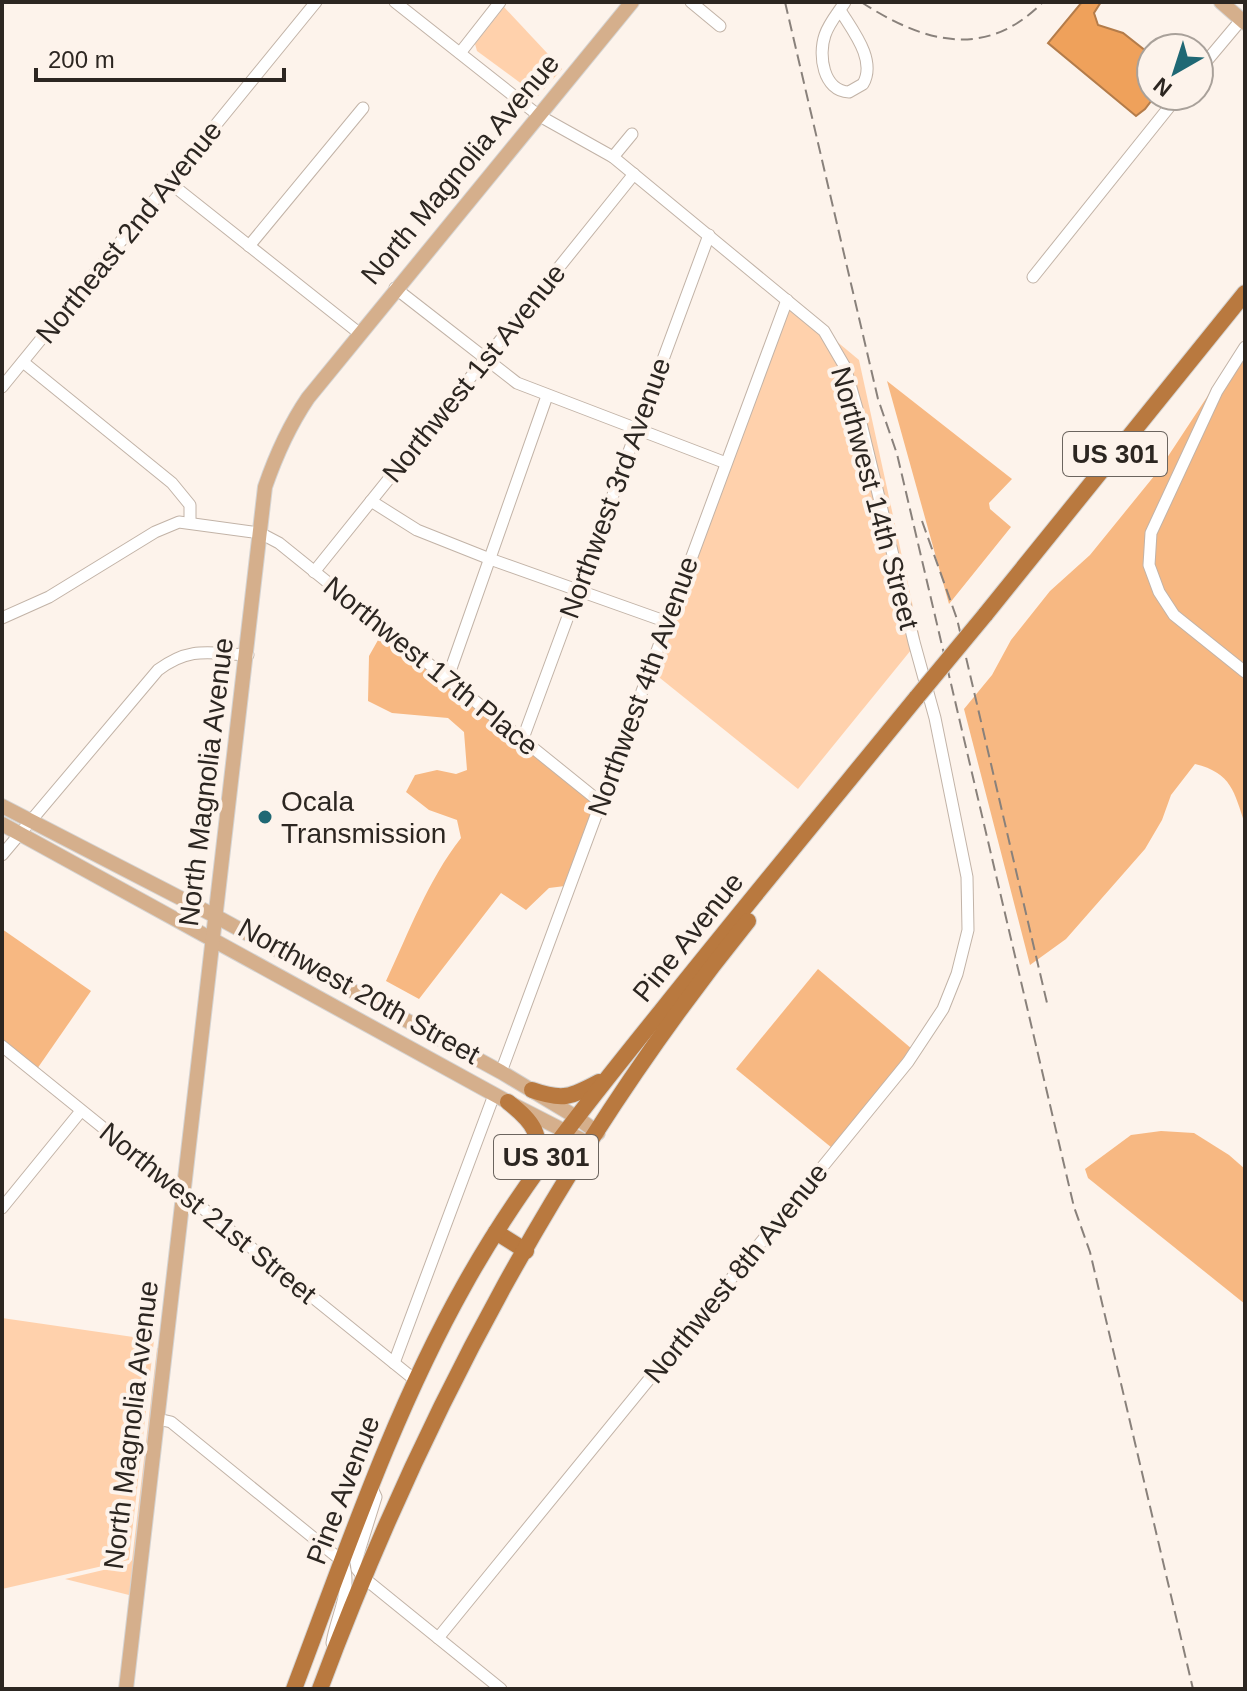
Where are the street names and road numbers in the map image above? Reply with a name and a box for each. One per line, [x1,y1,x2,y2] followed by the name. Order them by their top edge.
[355,48,565,290] street label: North Magnolia Avenue
[30,115,228,349] street label: Northeast 2nd Avenue
[376,258,572,488] street label: Northwest 1st Avenue
[553,353,677,623] street label: Northwest 3rd Avenue
[825,363,925,633] street label: Northwest 14th Street
[1063,432,1167,476] road number: US 301
[582,552,704,820] street label: Northwest 4th Avenue
[318,570,544,762] street label: Northwest 17th Place
[173,636,239,928] street label: North Magnolia Avenue
[627,866,749,1008] street label: Pine Avenue
[233,912,485,1070] street label: Northwest 20th Street
[94,1116,323,1310] street label: Northwest 21st Street
[494,1135,598,1179] road number: US 301
[638,1157,834,1389] street label: Northwest 8th Avenue
[98,1279,164,1571] street label: North Magnolia Avenue
[300,1411,386,1569] street label: Pine Avenue

